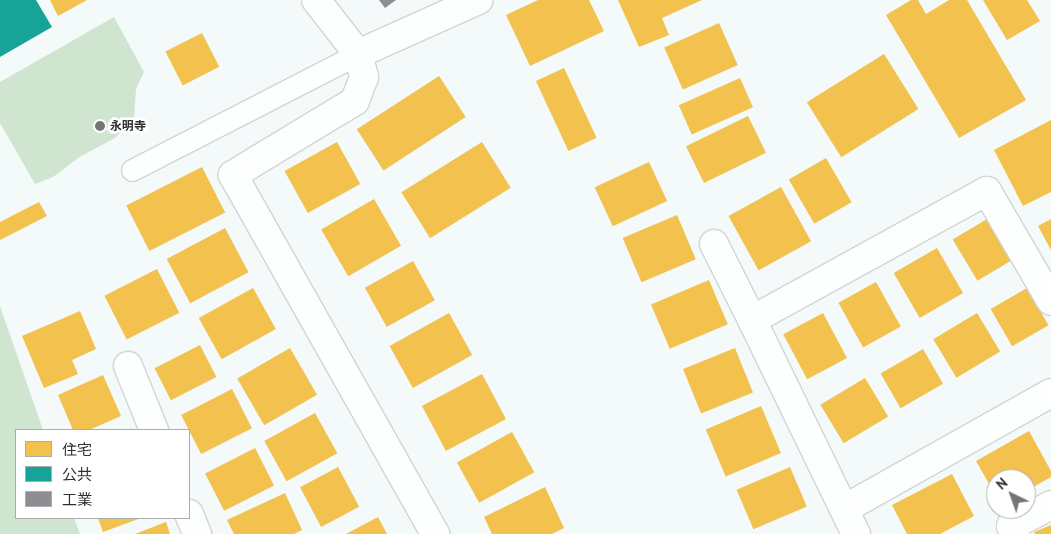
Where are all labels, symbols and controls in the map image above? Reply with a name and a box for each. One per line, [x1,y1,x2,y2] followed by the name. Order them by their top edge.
[110,119,146,133] place label: 永明寺
[94,120,106,132] marker: 永明寺
[15,429,190,519] legend
[62,440,92,459] text: 住宅
[62,465,92,484] text: 公共
[986,469,1036,519] north arrow
[992,474,1011,493] text: N
[62,490,92,509] text: 工業

